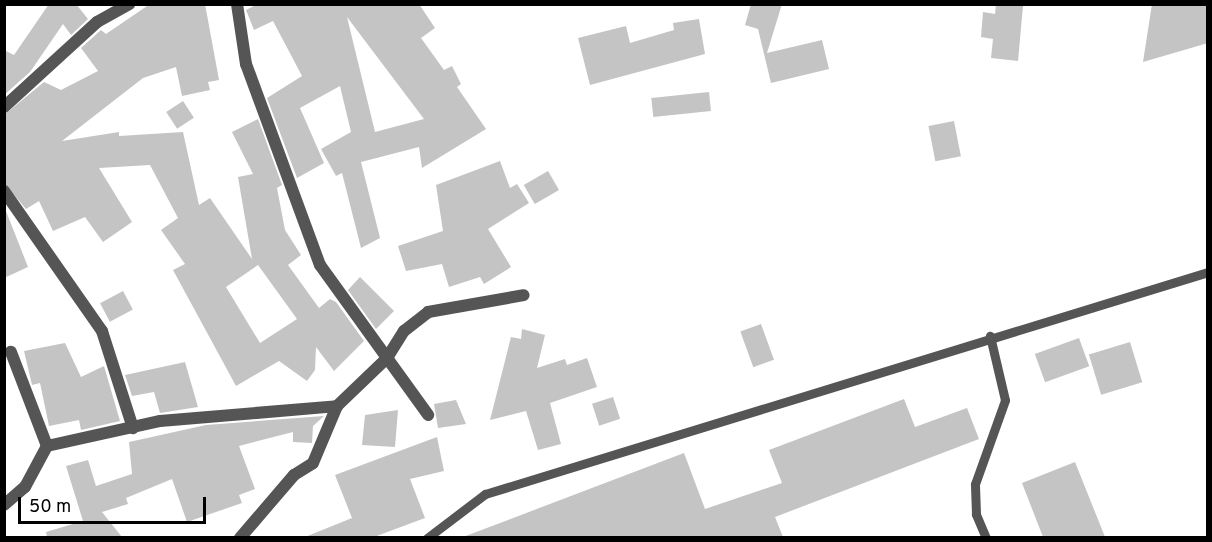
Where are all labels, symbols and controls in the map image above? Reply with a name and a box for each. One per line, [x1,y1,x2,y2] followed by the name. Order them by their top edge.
[21,485,208,523] scale bar
[29,496,71,519] text: 50 m

